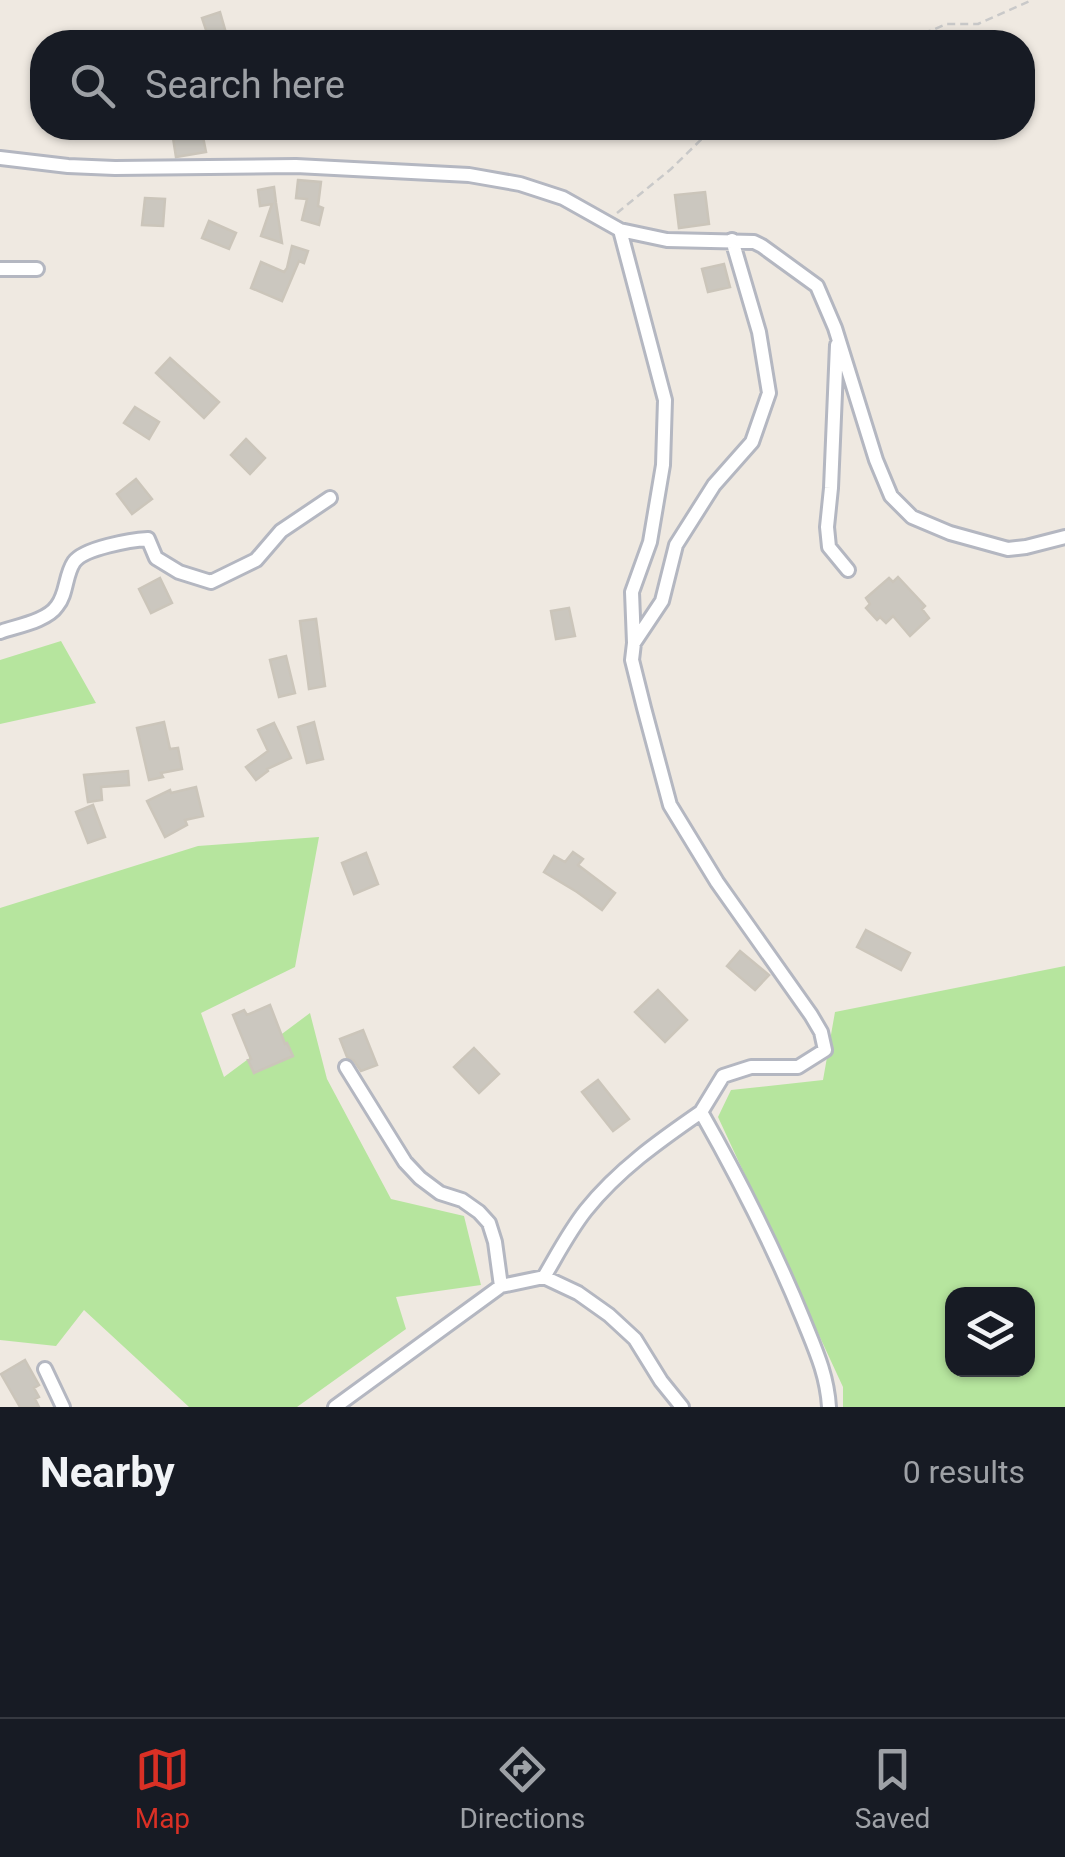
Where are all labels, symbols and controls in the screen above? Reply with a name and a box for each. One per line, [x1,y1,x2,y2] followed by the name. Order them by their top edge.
[30,30,1035,140] search box
[65,58,120,113] icon: search
[145,63,345,107] text: Search here
[945,1287,1035,1377] map controls
[945,1287,1035,1377] button: layers
[40,1448,175,1497] text: Nearby
[903,1453,1025,1491] text: 0 results
[135,1742,190,1835] tab: Map
[459,1742,585,1835] tab: Directions
[855,1742,930,1835] tab: Saved

